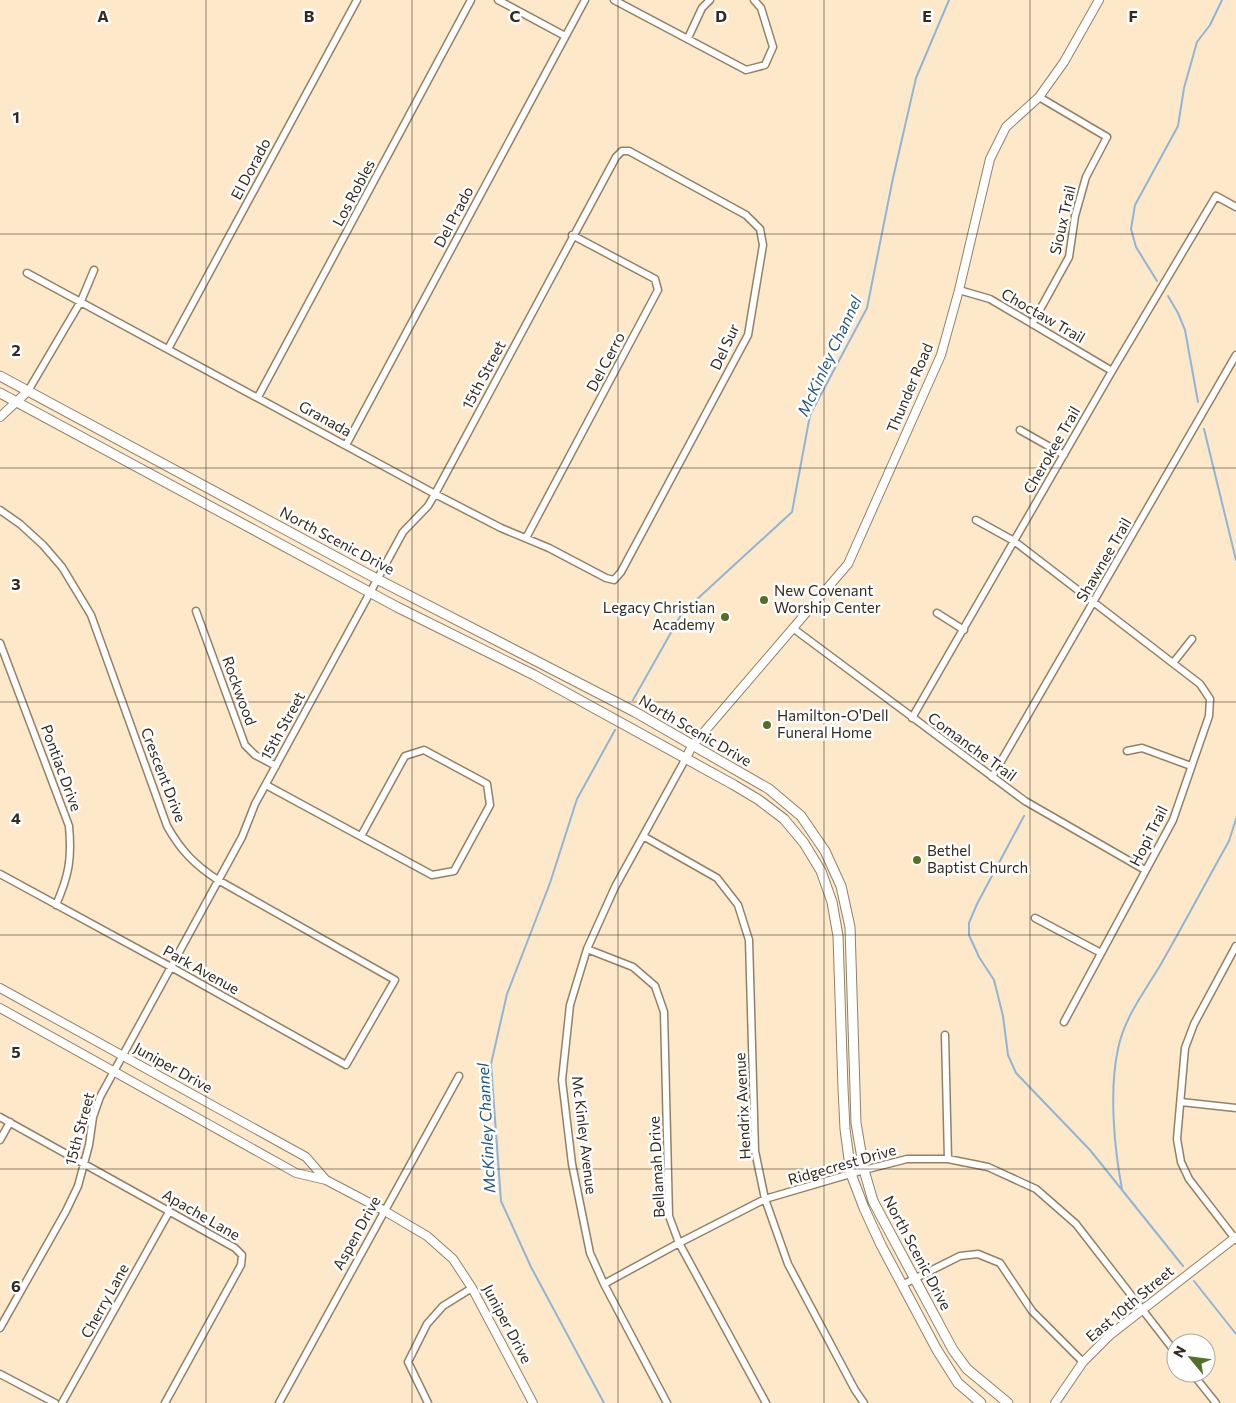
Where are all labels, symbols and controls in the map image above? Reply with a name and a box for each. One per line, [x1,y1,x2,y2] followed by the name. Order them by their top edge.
[97,6,109,25] text: A
[304,6,315,25] text: B
[510,6,521,25] text: C
[715,6,727,25] text: D
[922,6,932,25] text: E
[1128,6,1138,25] text: F
[12,107,20,126] text: 1
[226,135,274,202] street label: El Dorado
[328,156,378,229] street label: Los Robles
[430,183,477,250] street label: Del Prado
[1045,183,1079,256] street label: Sioux Trail
[998,284,1089,346] street label: Choctaw Trail
[792,292,865,419] water label: McKinley Channel
[706,321,743,373] street label: Del Sur
[582,329,628,394] street label: Del Cerro
[458,337,509,412] street label: 15th Street
[11,340,21,359] text: 2
[882,340,936,435] street label: Thunder Road
[296,396,355,440] street label: Granada
[1019,403,1083,496] street label: Cherokee Trail
[277,502,398,578] street label: North Scenic Drive
[1072,514,1134,605] street label: Shawnee Trail
[11,574,21,593] text: 3
[774,581,881,616] place label: New Covenant Worship Center
[758,594,770,606] marker: New Covenant Worship Center
[603,598,715,633] place label: Legacy Christian Academy
[719,611,731,623] marker: Legacy Christian Academy
[219,654,261,728] street label: Rockwood
[256,688,308,763] street label: 15th Street
[636,691,755,770] street label: North Scenic Drive
[777,706,889,741] place label: Hamilton-O'Dell Funeral Home
[925,708,1020,784] street label: Comanche Trail
[761,719,773,731] marker: Hamilton-O'Dell Funeral Home
[38,722,86,814] street label: Pontiac Drive
[138,725,190,825] street label: Crescent Drive
[1125,802,1171,869] street label: Hopi Trail
[11,808,21,827] text: 4
[927,841,1028,876] place label: Bethel Baptist Church
[911,854,923,866] marker: Bethel Baptist Church
[160,941,243,997] street label: Park Avenue
[131,1038,216,1096] street label: Juniper Drive
[11,1042,21,1061] text: 5
[730,1052,754,1160] street label: Hendrix Avenue
[473,1062,498,1194] water label: McKinley Channel
[569,1075,601,1195] street label: Mc Kinley Avenue
[61,1090,97,1167] street label: 15th Street
[644,1116,668,1218] street label: Bellamah Drive
[786,1140,898,1188] street label: Ridgecrest Drive
[159,1185,244,1244] street label: Apache Lane
[328,1192,384,1273] street label: Aspen Drive
[880,1192,956,1313] street label: North Scenic Drive
[76,1260,132,1341] street label: Cherry Lane
[1082,1261,1177,1345] street label: East 10th Street
[11,1276,21,1295] text: 6
[479,1281,536,1366] street label: Juniper Drive
[1166,1333,1216,1383] north arrow
[1169,1343,1189,1360] text: N

